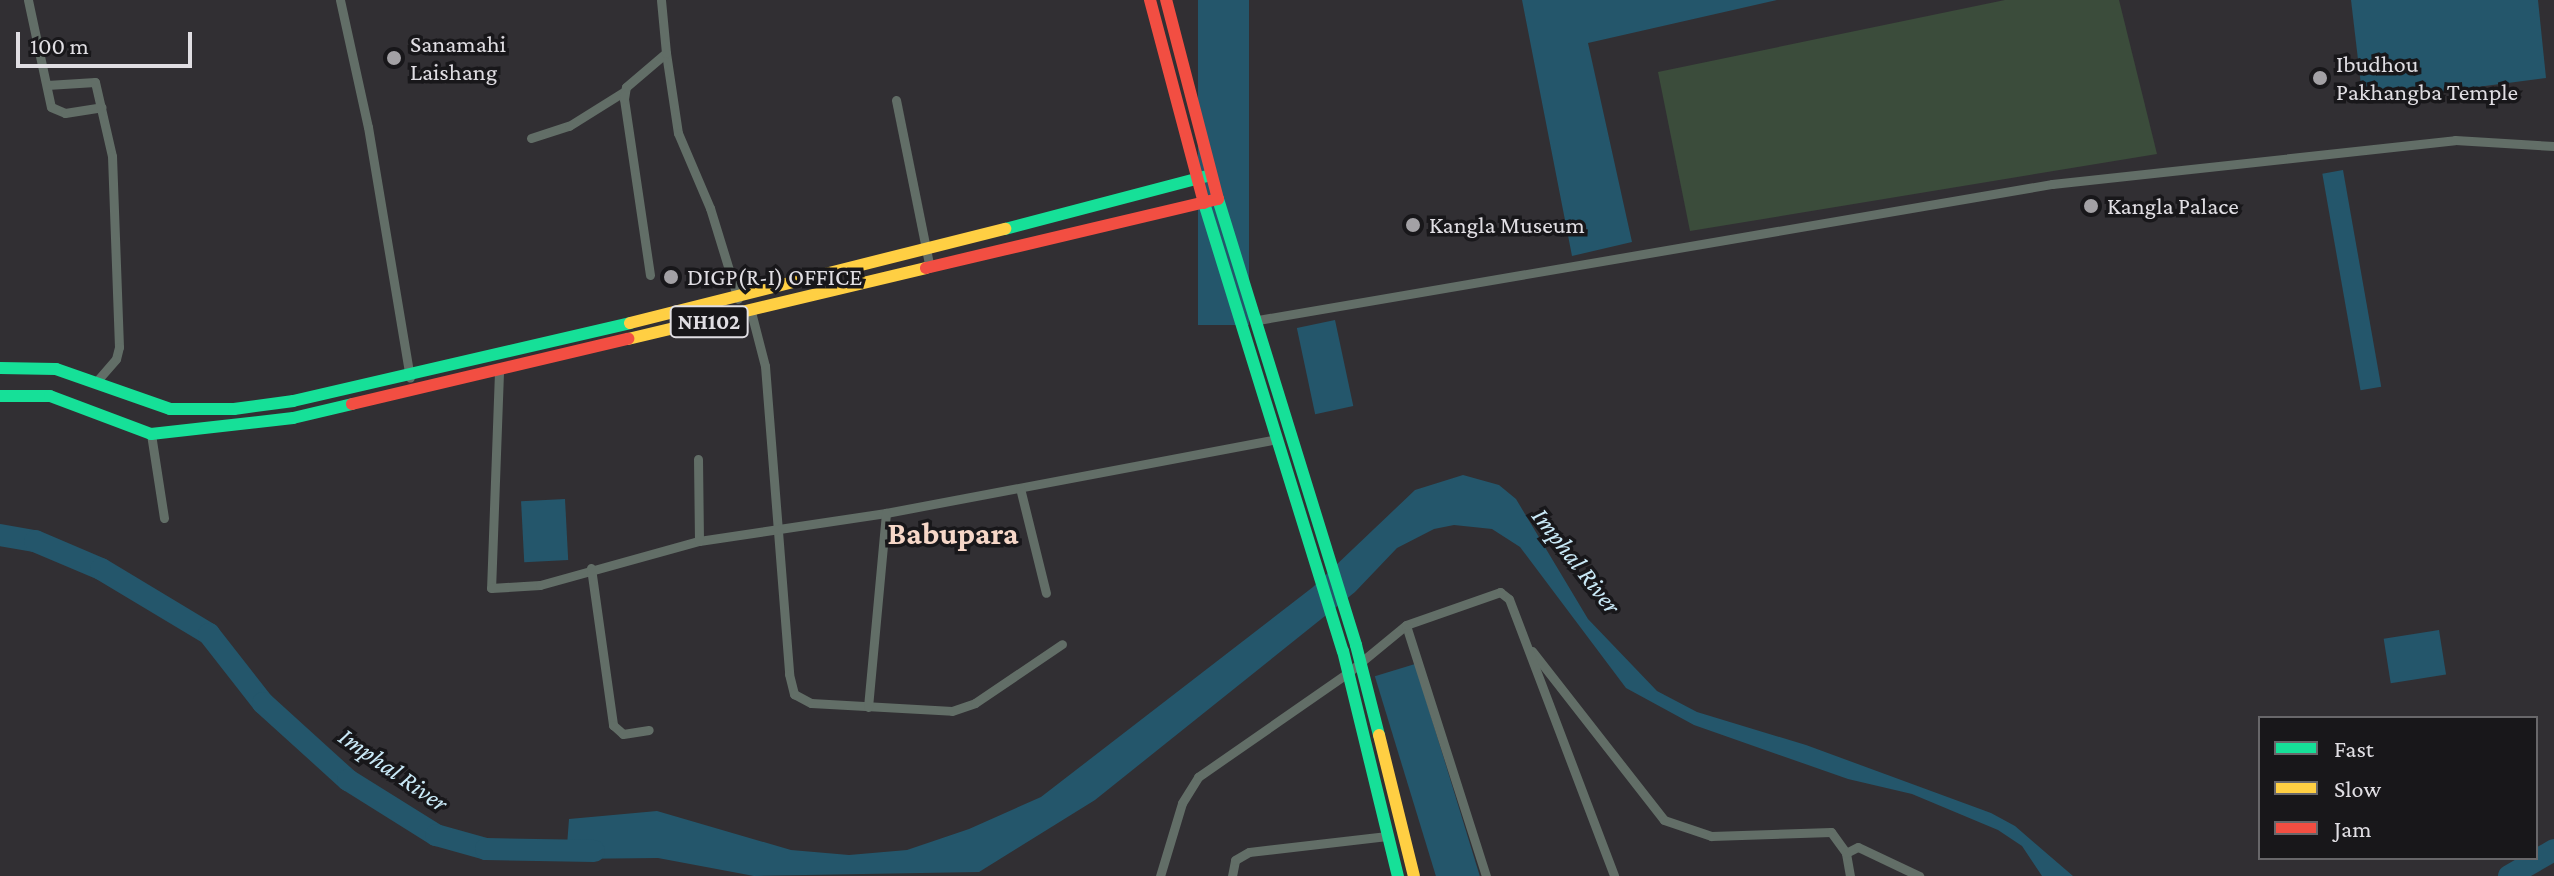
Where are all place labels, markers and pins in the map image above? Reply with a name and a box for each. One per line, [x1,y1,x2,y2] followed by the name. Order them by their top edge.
[410,30,506,86] place label: Sanamahi Laishang
[385,49,403,67] marker: Sanamahi Laishang
[2336,50,2518,106] place label: Ibudhou Pakhangba Temple
[2311,69,2329,87] marker: Ibudhou Pakhangba Temple
[2107,192,2239,220] place label: Kangla Palace
[2082,197,2100,215] marker: Kangla Palace
[1429,211,1585,239] place label: Kangla Museum
[1404,216,1422,234] marker: Kangla Museum
[687,263,862,291] place label: DIGP(R-I) OFFICE
[662,268,680,286] marker: DIGP(R-I) OFFICE

